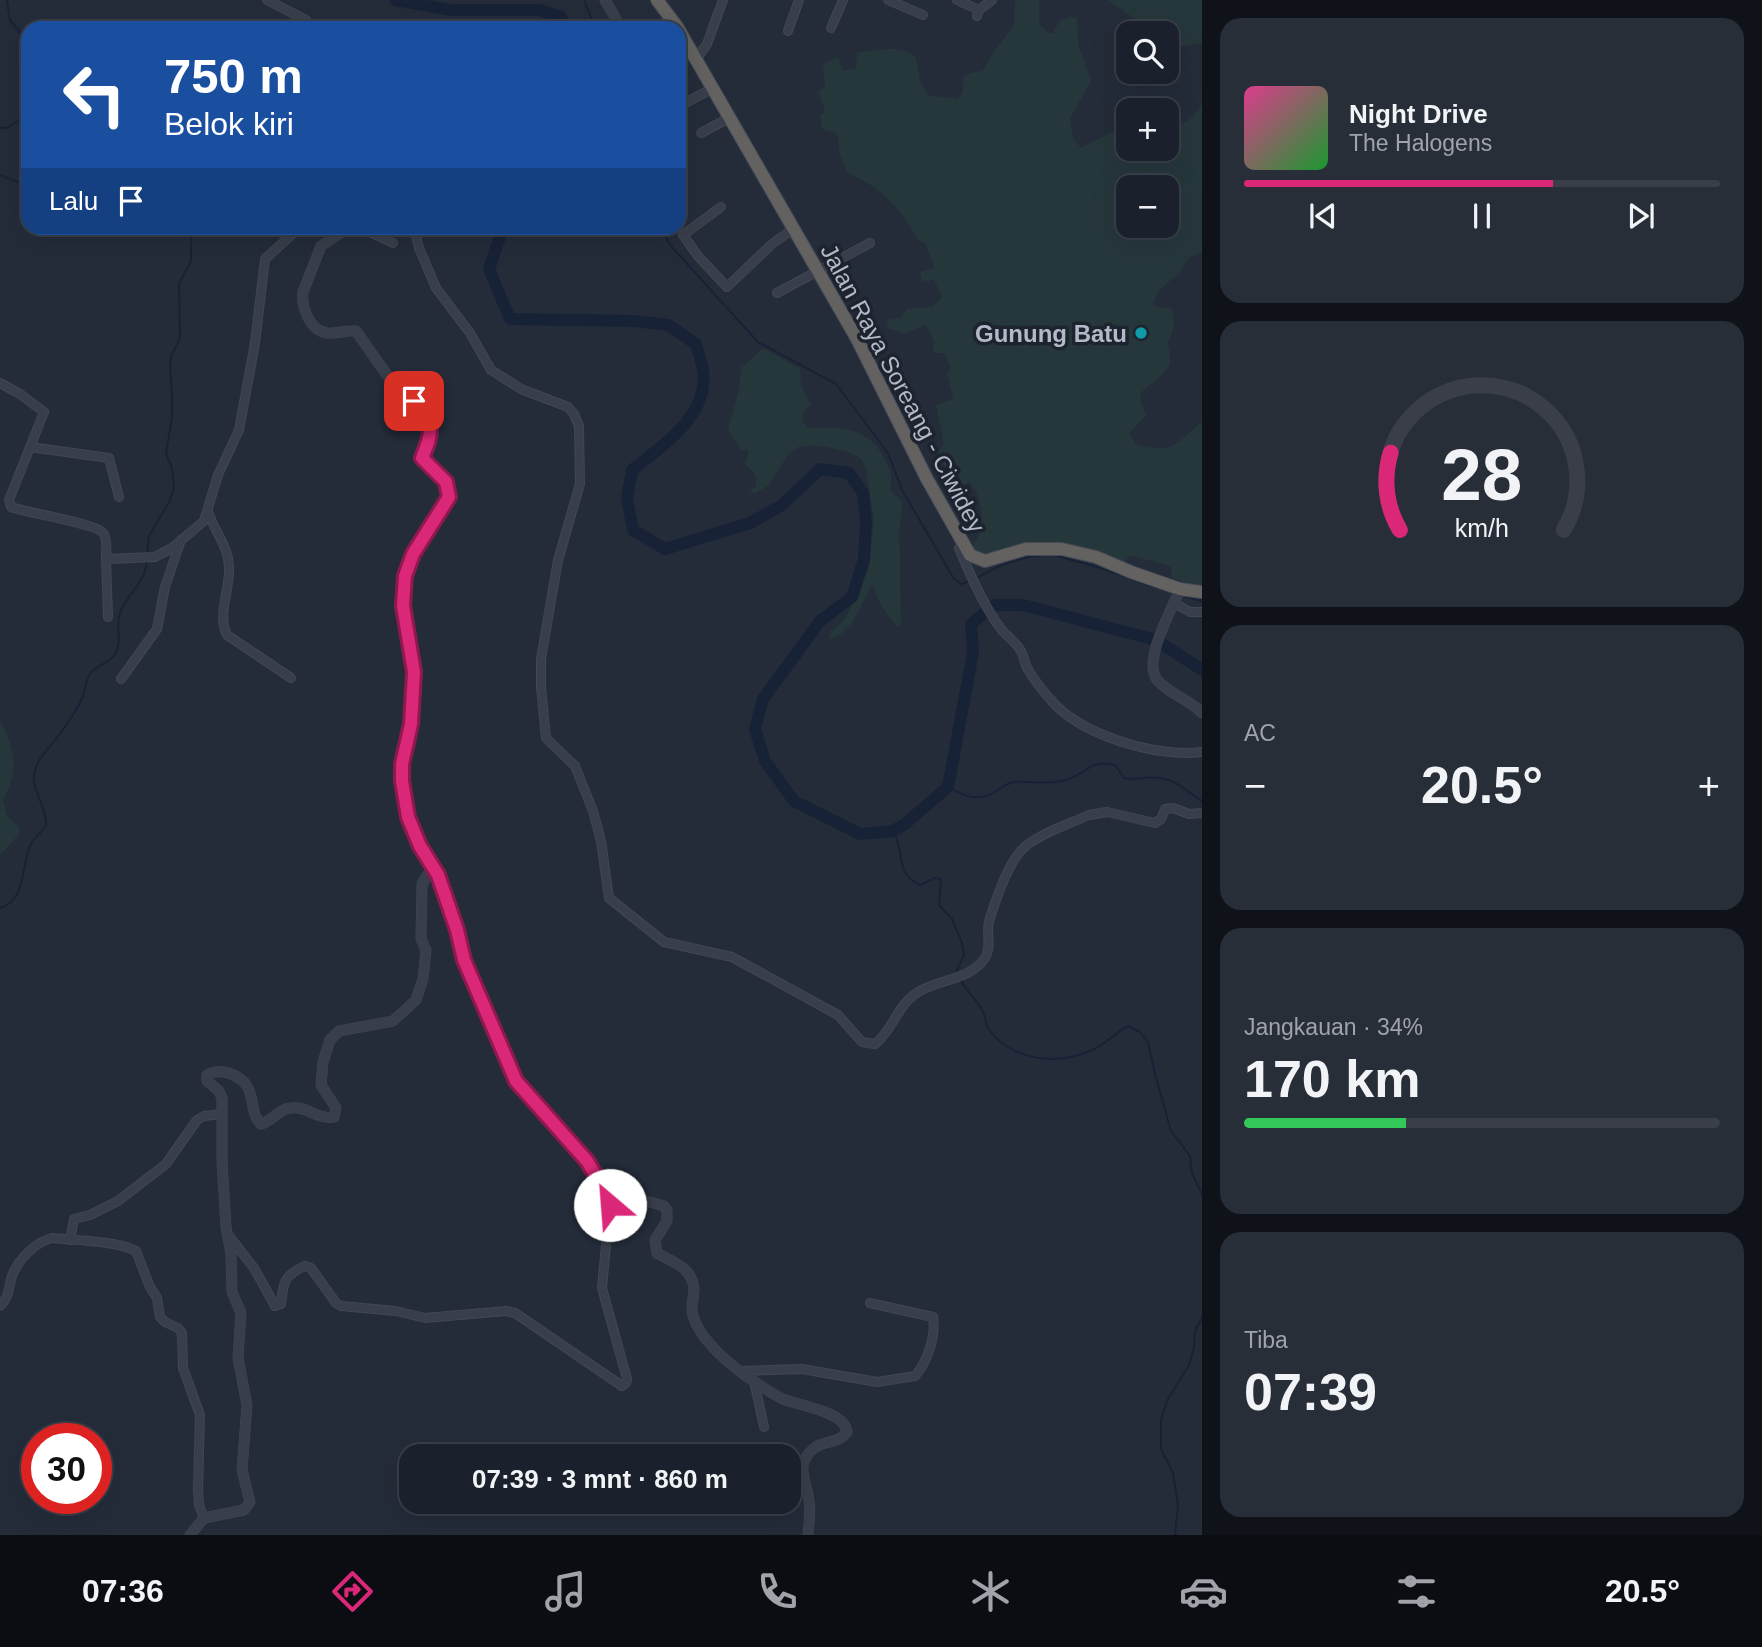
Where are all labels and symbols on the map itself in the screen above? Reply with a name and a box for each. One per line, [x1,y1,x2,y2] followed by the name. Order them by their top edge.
[815,239,991,537] street label: Jalan Raya Soreang - Ciwidey
[975,320,1127,347] place label: Gunung Batu
[1133,325,1149,341] marker: Gunung Batu
[384,371,444,431] pin
[573,1168,647,1242] position arrow
[21,1423,112,1514] speed limit sign: 30

